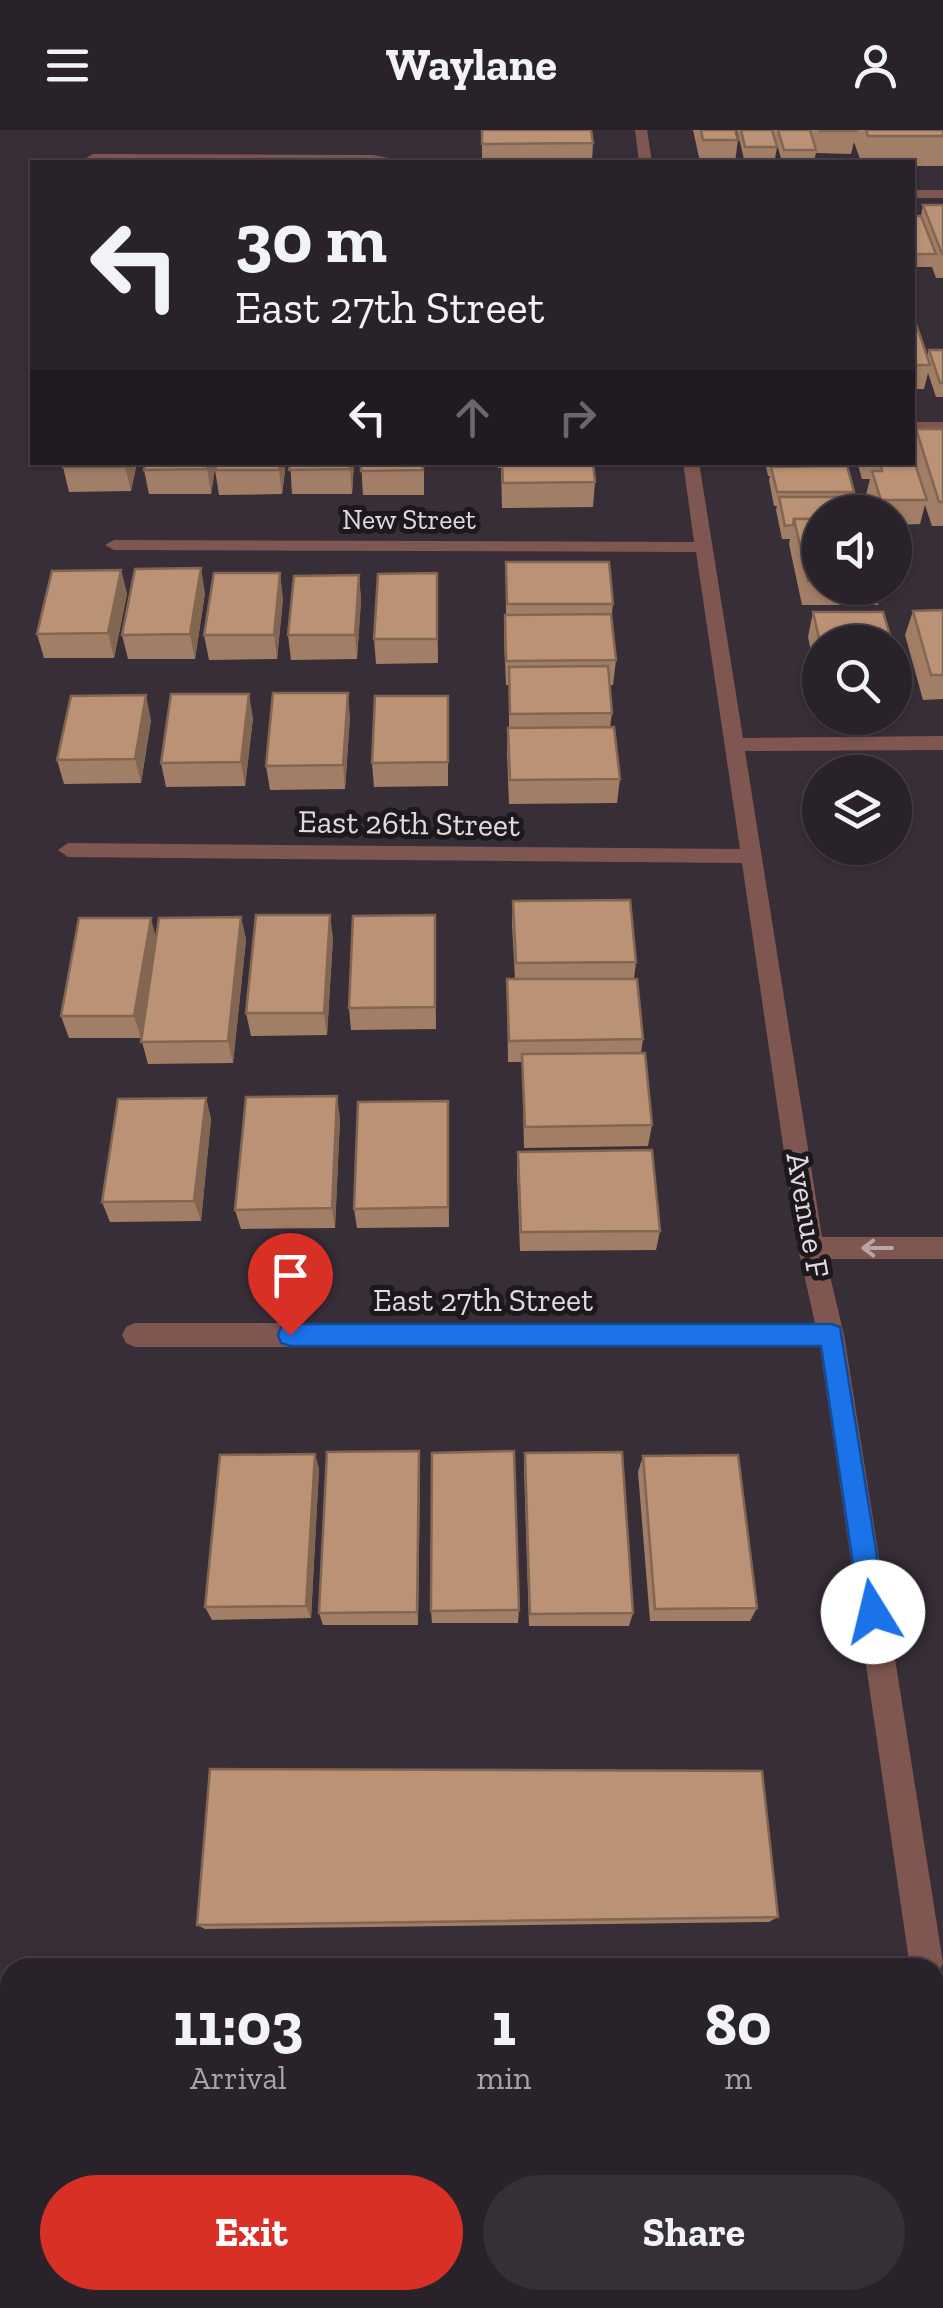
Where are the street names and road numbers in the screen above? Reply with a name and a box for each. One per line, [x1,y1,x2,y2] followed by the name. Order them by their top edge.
[342,503,477,536] street label: New Street
[298,802,520,844] street label: East 26th Street
[778,1149,838,1281] street label: Avenue F
[373,1281,593,1319] street label: East 27th Street

